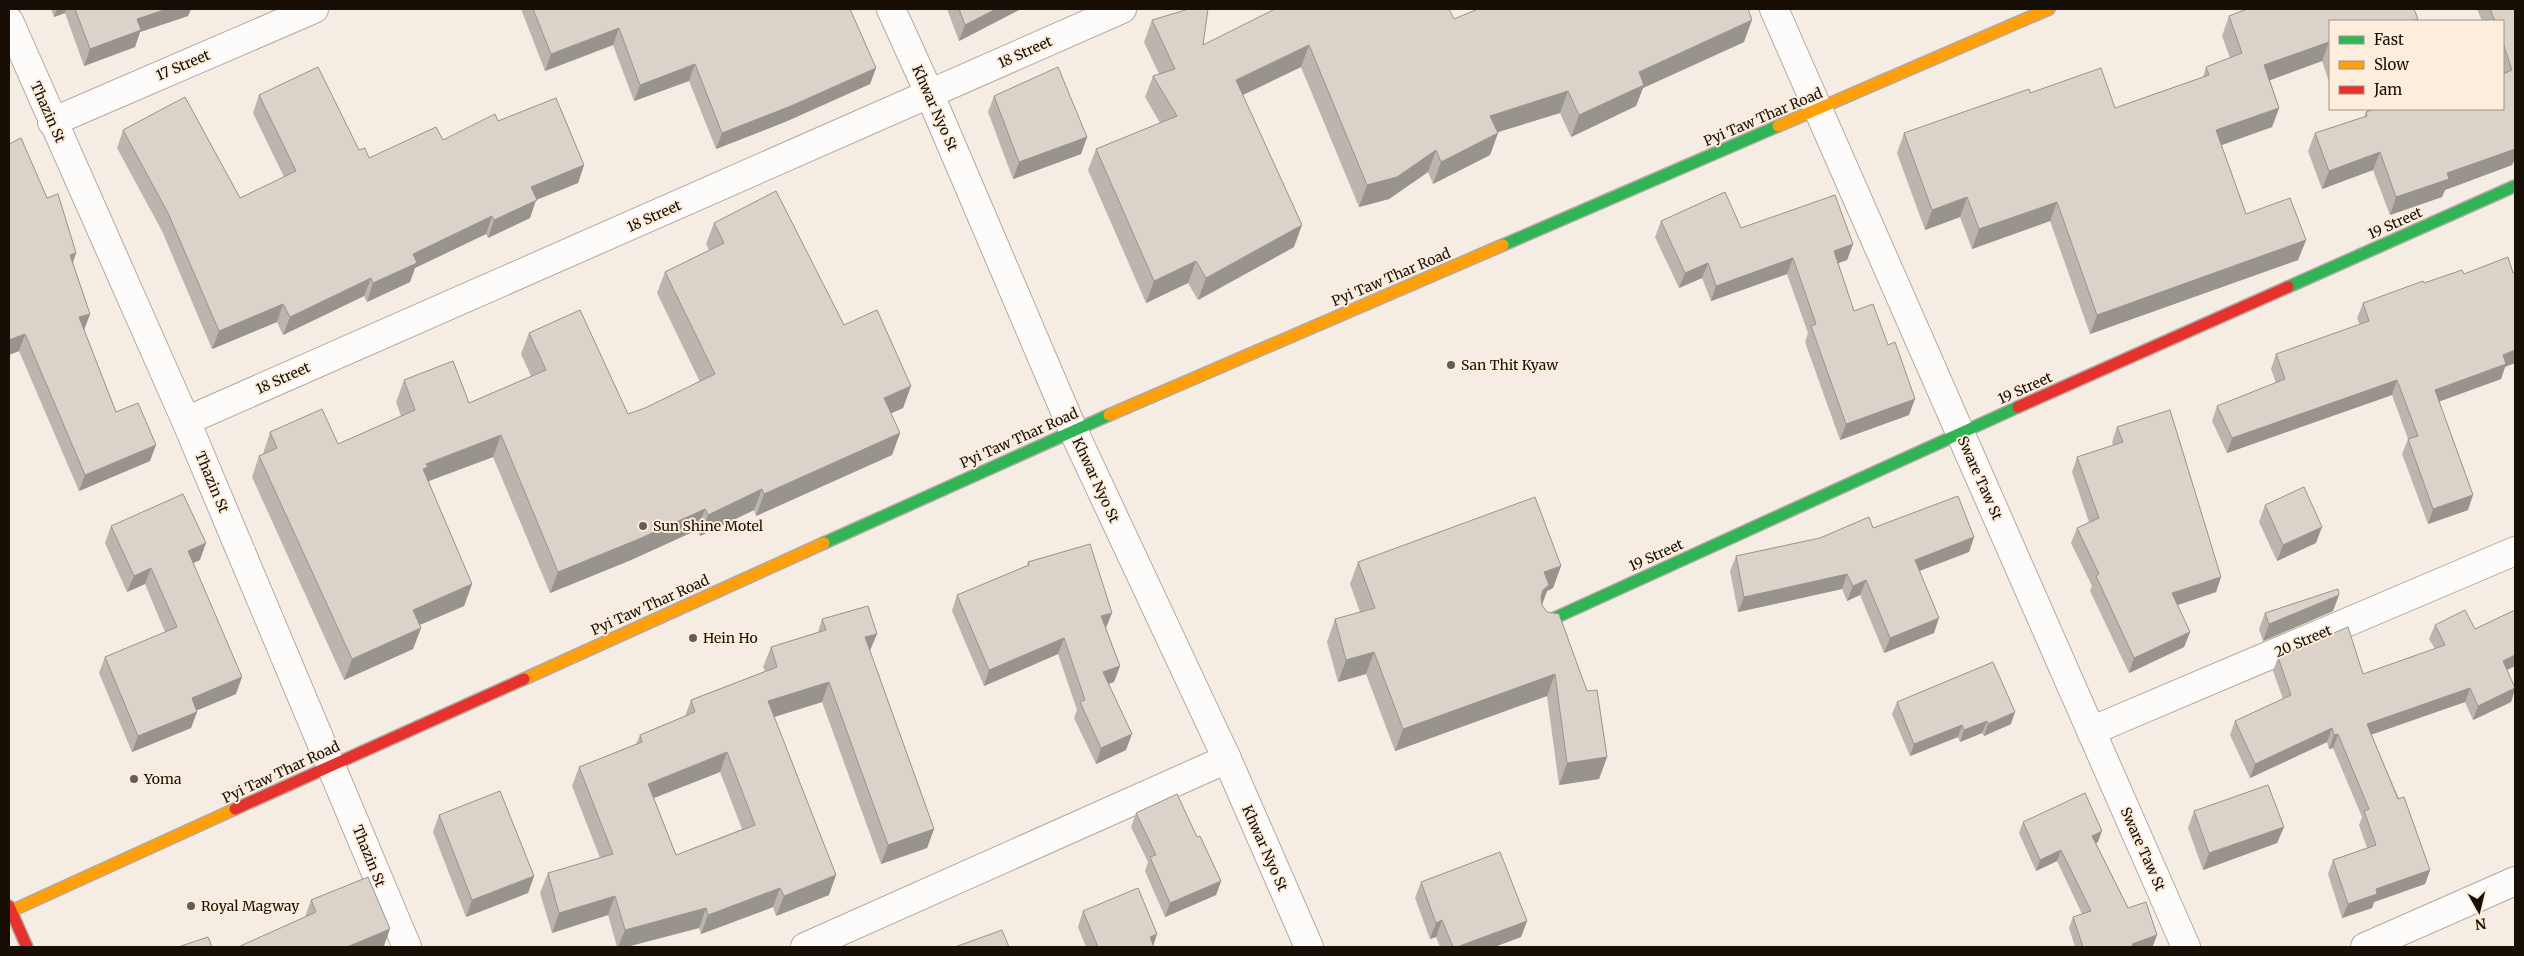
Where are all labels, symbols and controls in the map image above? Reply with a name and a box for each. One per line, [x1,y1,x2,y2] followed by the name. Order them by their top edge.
[2329,20,2504,110] legend
[2374,30,2404,49] text: Fast
[995,32,1055,72] street label: 18 Street
[153,45,213,84] street label: 17 Street
[2374,55,2409,74] text: Slow
[908,62,962,154] street label: Khwar Nyo St
[27,79,70,146] street label: Thazin St
[2373,80,2402,99] text: Jam
[1701,84,1826,150] street label: Pyi Taw Thar Road
[624,196,684,236] street label: 18 Street
[2365,203,2425,243] street label: 19 Street
[1329,244,1454,310] street label: Pyi Taw Thar Road
[1461,356,1558,374] place label: San Thit Kyaw
[253,358,313,398] street label: 18 Street
[1445,359,1457,371] marker: San Thit Kyaw
[1995,368,2055,408] street label: 19 Street
[957,404,1081,472] street label: Pyi Taw Thar Road
[1954,433,2007,523] street label: Sware Taw St
[1068,435,1124,526] street label: Khwar Nyo St
[191,449,233,516] street label: Thazin St
[653,517,764,535] place label: Sun Shine Motel
[637,520,649,532] marker: Sun Shine Motel
[1626,535,1686,575] street label: 19 Street
[588,571,712,639] street label: Pyi Taw Thar Road
[2272,621,2335,661] street label: 20 Street
[703,629,758,647] place label: Hein Ho
[687,632,699,644] marker: Hein Ho
[219,737,343,807] street label: Pyi Taw Thar Road
[143,770,182,788] place label: Yoma
[128,773,140,785] marker: Yoma
[1238,802,1292,894] street label: Khwar Nyo St
[2117,804,2170,894] street label: Sware Taw St
[348,823,390,890] street label: Thazin St
[2454,886,2504,936] north arrow
[201,897,300,915] place label: Royal Magway
[185,900,197,912] marker: Royal Magway
[2474,914,2488,934] text: N

